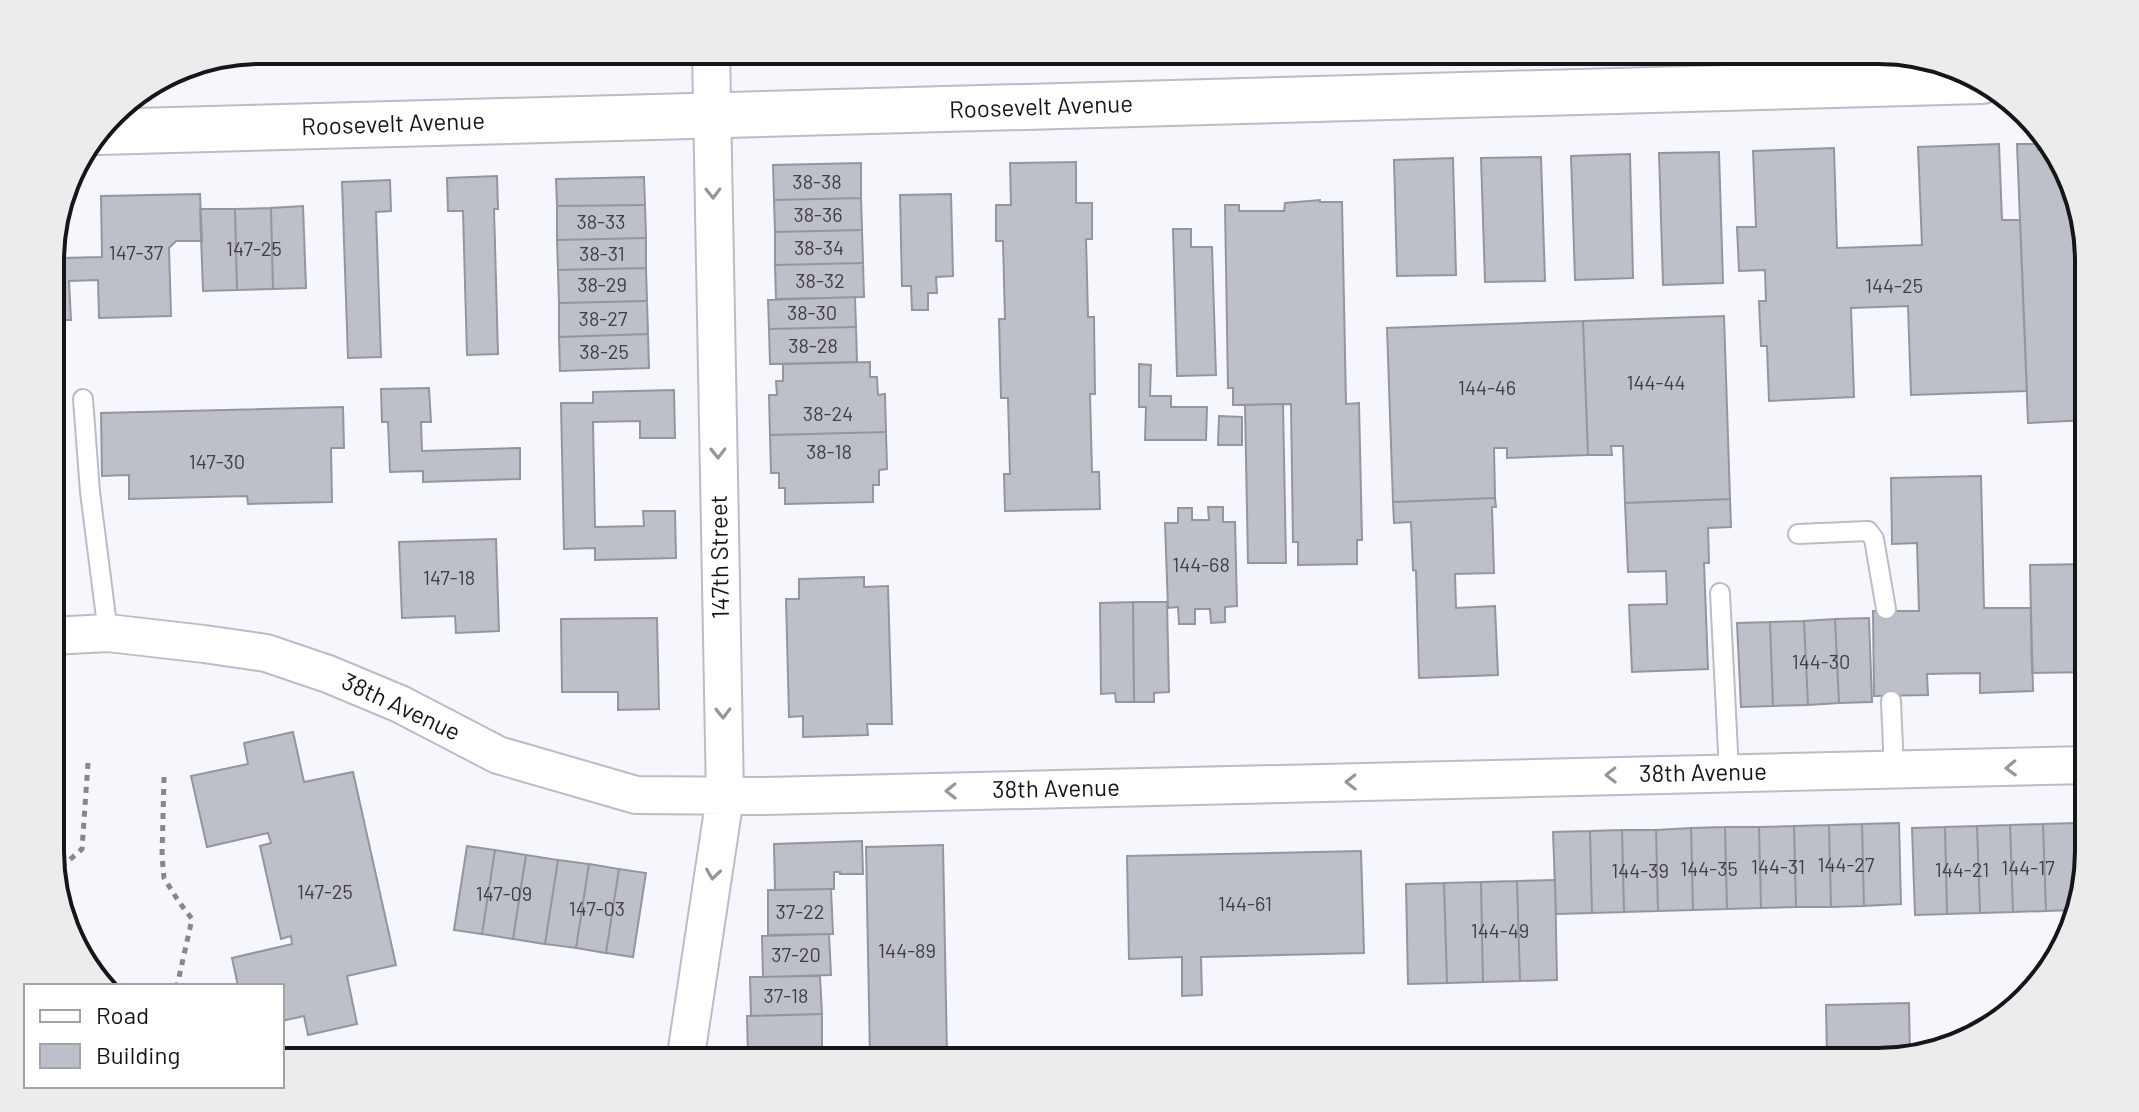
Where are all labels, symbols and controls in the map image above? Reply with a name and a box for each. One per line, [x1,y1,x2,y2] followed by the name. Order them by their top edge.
[949,88,1133,123] street label: Roosevelt Avenue
[301,105,485,140] street label: Roosevelt Avenue
[792,169,842,193] house number: 38-38
[705,187,722,200] one-way arrow
[793,202,843,226] house number: 38-36
[576,209,626,233] house number: 38-33
[794,235,844,259] house number: 38-34
[226,236,282,260] house number: 147-25
[109,240,164,264] house number: 147-37
[579,241,625,265] house number: 38-31
[795,268,845,292] house number: 38-32
[577,272,627,296] house number: 38-29
[1865,273,1923,297] house number: 144-25
[787,300,837,324] house number: 38-30
[579,306,628,330] house number: 38-27
[788,333,838,357] house number: 38-28
[579,339,629,363] house number: 38-25
[1627,370,1685,394] house number: 144-44
[1458,375,1516,399] house number: 144-46
[803,401,853,425] house number: 38-24
[806,439,852,463] house number: 38-18
[709,447,727,460] one-way arrow
[189,449,245,473] house number: 147-30
[703,495,734,619] street label: 147th Street
[1172,552,1230,576] house number: 144-68
[423,565,475,589] house number: 147-18
[1792,649,1850,673] house number: 144-30
[338,666,466,746] street label: 38th Avenue
[714,707,732,720] one-way arrow
[1639,756,1767,787] street label: 38th Avenue
[2004,759,2017,776] one-way arrow
[1604,767,1617,784] one-way arrow
[992,772,1120,803] street label: 38th Avenue
[1344,773,1357,790] one-way arrow
[944,782,957,800] one-way arrow
[1817,852,1875,876] house number: 144-27
[1751,854,1805,878] house number: 144-31
[2001,855,2055,879] house number: 144-17
[1680,856,1738,880] house number: 144-35
[1935,857,1989,881] house number: 144-21
[1611,858,1669,882] house number: 144-39
[705,867,722,881] one-way arrow
[297,879,353,903] house number: 147-25
[476,881,532,905] house number: 147-09
[1218,891,1272,915] house number: 144-61
[569,896,625,920] house number: 147-03
[775,899,825,923] house number: 37-22
[1471,918,1529,942] house number: 144-49
[878,938,936,962] house number: 144-89
[771,942,821,966] house number: 37-20
[763,983,809,1007] house number: 37-18
[24,984,284,1088] legend
[96,1000,149,1029] text: Road
[96,1040,180,1069] text: Building

